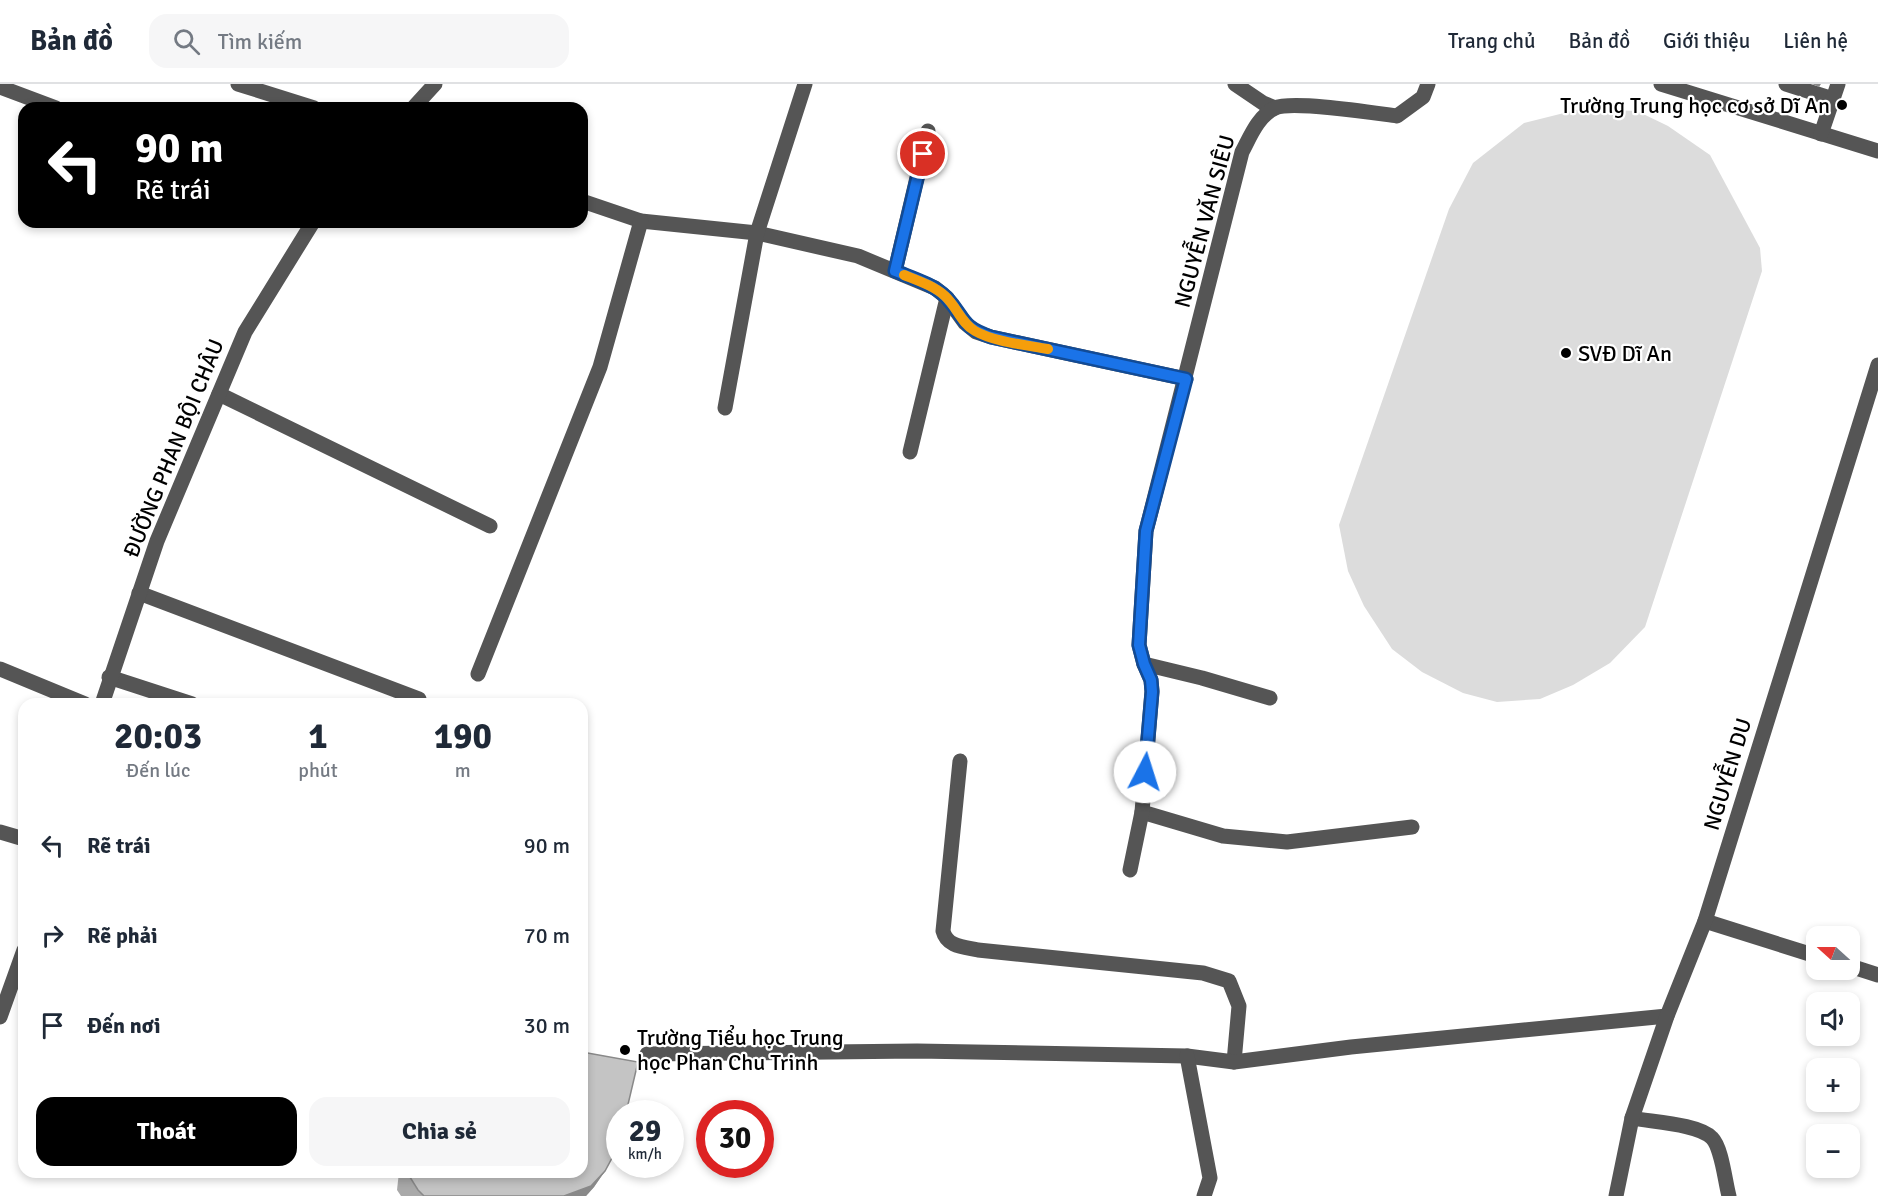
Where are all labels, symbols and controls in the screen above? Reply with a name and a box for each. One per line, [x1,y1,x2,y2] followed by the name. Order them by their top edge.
[149,14,569,68] search box
[30,24,113,58] text: Bản đồ
[170,25,203,58] icon: search
[218,28,302,55] text: Tìm kiếm
[1448,28,1536,54] text: Trang chủ
[1569,28,1630,54] text: Bản đồ
[1663,28,1750,54] text: Giới thiệu
[1783,28,1848,54] text: Liên hệ
[1560,92,1830,119] place label: Trường Trung học cơ sở Dĩ An
[1835,98,1849,112] marker: Trường Trung học cơ sở Dĩ An
[135,123,224,174] text: 90 m
[36,126,114,204] icon: left
[897,128,948,179] pin
[1167,131,1241,310] street label: NGUYỄN VĂN SIÊU
[906,137,939,170] icon: arrive
[135,174,211,207] text: Rẽ trái
[117,335,230,561] street label: ĐƯỜNG PHAN BỘI CHÂU
[1578,340,1672,367] place label: SVĐ Dĩ An
[1559,346,1573,360] marker: SVĐ Dĩ An
[114,714,202,759] text: 20:03
[308,714,328,759] text: 1
[434,714,492,759] text: 190
[1696,714,1757,834] street label: NGUYỄN DU
[1113,740,1177,804] position arrow
[126,758,190,783] text: Đến lúc
[298,758,338,783] text: phút
[455,758,471,783] text: m
[36,829,69,862] icon: left
[87,832,151,859] text: Rẽ trái
[524,832,570,859] text: 90 m
[36,919,69,952] icon: right
[87,922,158,949] text: Rẽ phải
[524,922,570,949] text: 70 m
[1806,926,1860,980] north arrow
[1806,926,1860,1178] map controls
[1806,992,1860,1046] button: sound
[36,1009,69,1042] icon: arrive
[87,1012,161,1039] text: Đến nơi
[524,1012,570,1039] text: 30 m
[637,1024,844,1076] place label: Trường Tiểu học Trung học Phan Chu Trinh
[618,1043,632,1057] marker: Trường Tiểu học Trung học Phan Chu Trinh
[1806,1058,1860,1112] button: +
[36,1097,297,1166] button: Thoát
[309,1097,570,1166] button: Chia sẻ
[696,1100,774,1178] speed limit sign: 30
[629,1113,661,1150] text: 29
[1806,1124,1860,1178] button: −
[628,1145,662,1163] text: km/h

